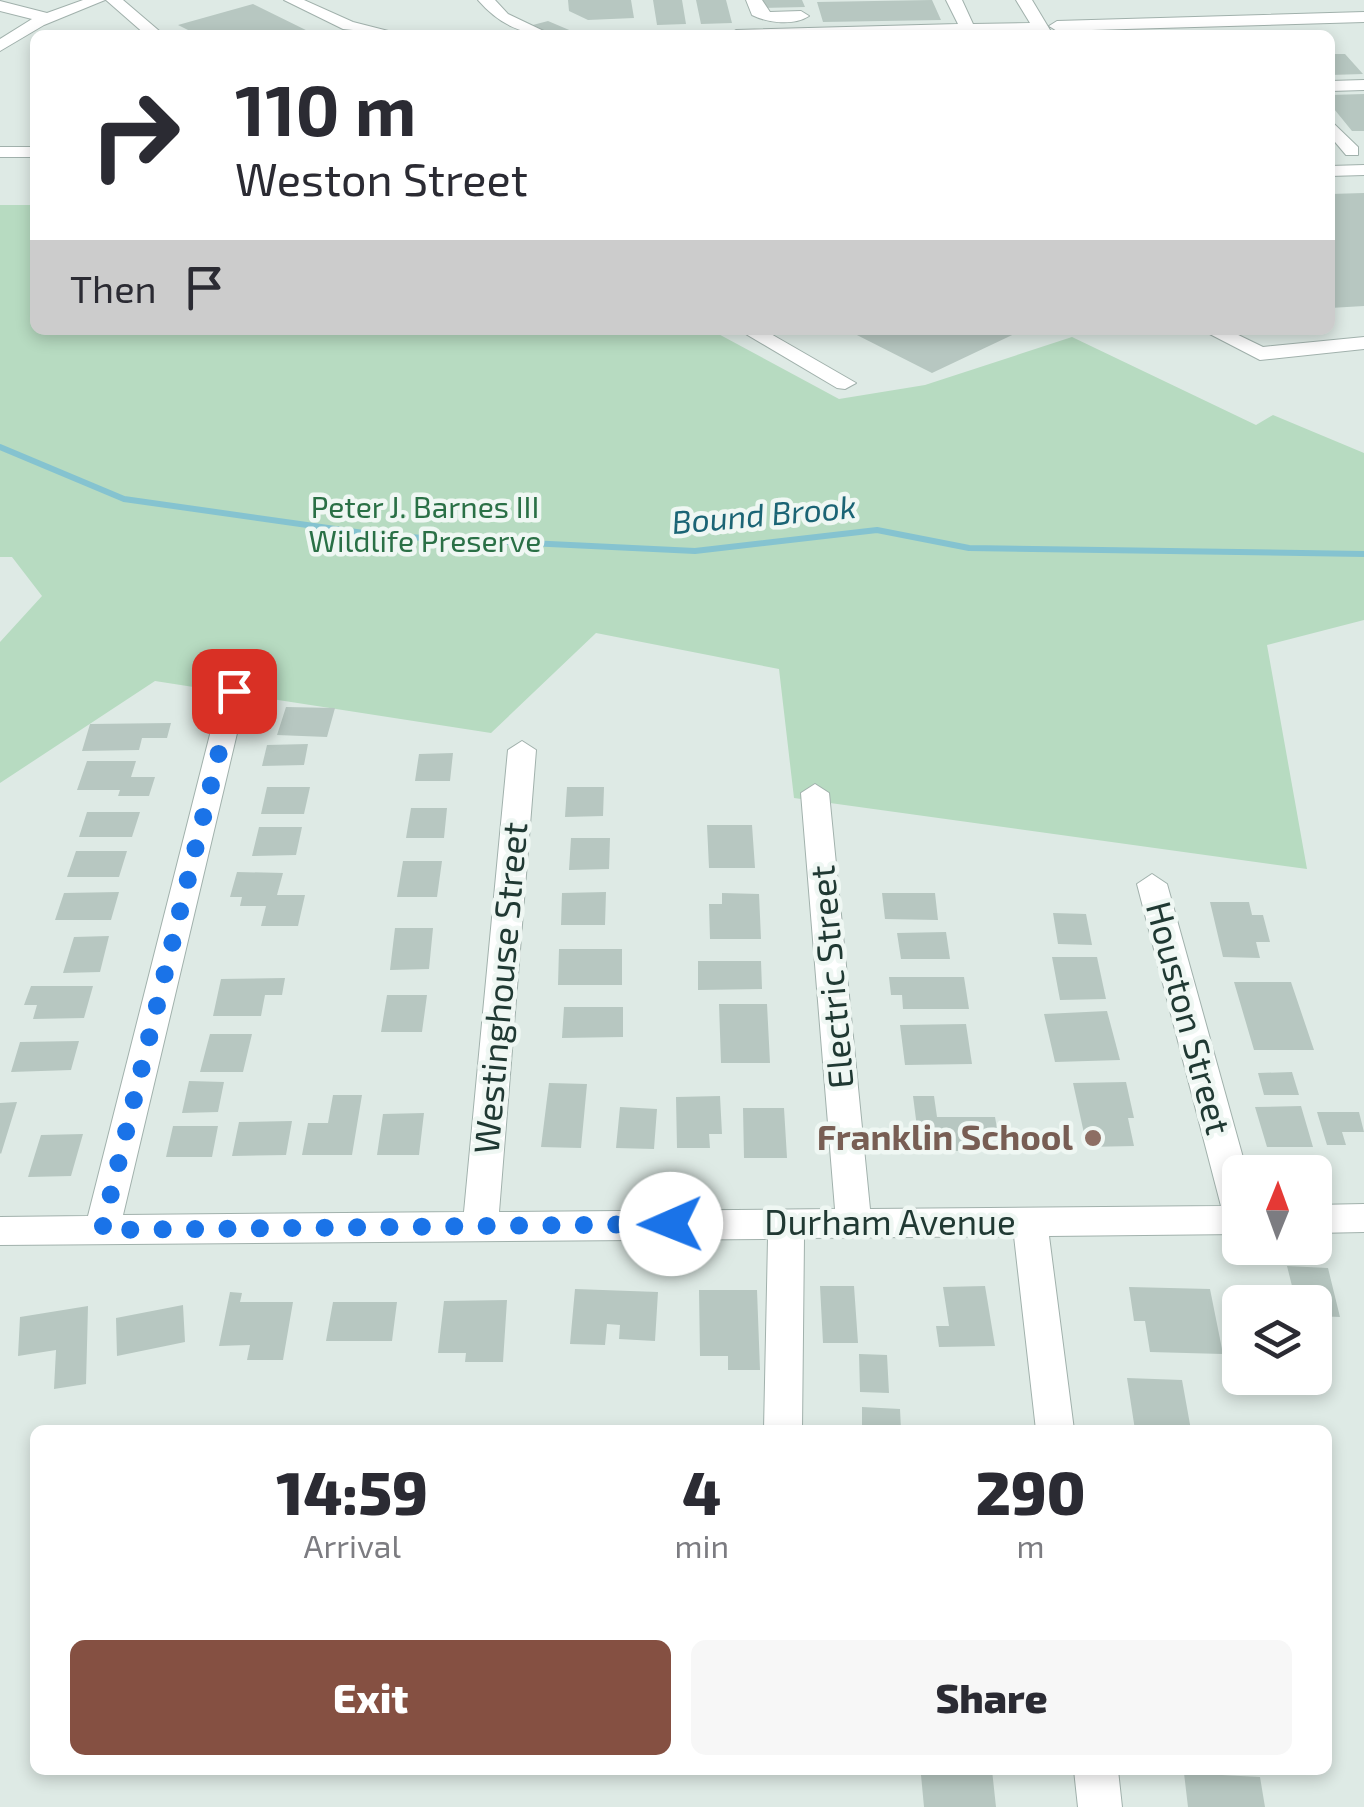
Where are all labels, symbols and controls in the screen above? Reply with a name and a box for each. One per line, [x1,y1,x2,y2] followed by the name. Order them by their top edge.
[235,66,416,150] text: 110 m
[70,70,200,200] icon: right
[235,151,528,205] text: Weston Street
[177,260,232,315] icon: arrive
[70,265,157,311] text: Then
[670,486,858,540] water label: Bound Brook
[309,488,541,558] park label: Peter J. Barnes III Wildlife Preserve
[192,649,277,734] pin
[207,664,262,719] icon: arrive
[464,820,534,1155] street label: Westinghouse Street
[799,864,861,1091] street label: Electric Street
[1139,896,1241,1139] street label: Houston Street
[817,1115,1074,1157] place label: Franklin School
[1082,1127,1104,1149] marker: Franklin School
[1222,1155,1332,1265] north arrow
[1222,1155,1332,1395] map controls
[619,1172,723,1276] position arrow
[764,1200,1016,1242] street label: Durham Avenue
[1222,1285,1332,1395] button: layers
[276,1455,428,1527] text: 14:59
[682,1455,721,1527] text: 4
[975,1455,1086,1527] text: 290
[304,1526,401,1564] text: Arrival
[674,1526,729,1564] text: min
[1016,1526,1045,1564] text: m
[70,1640,671,1755] button: Exit
[691,1640,1292,1755] button: Share

